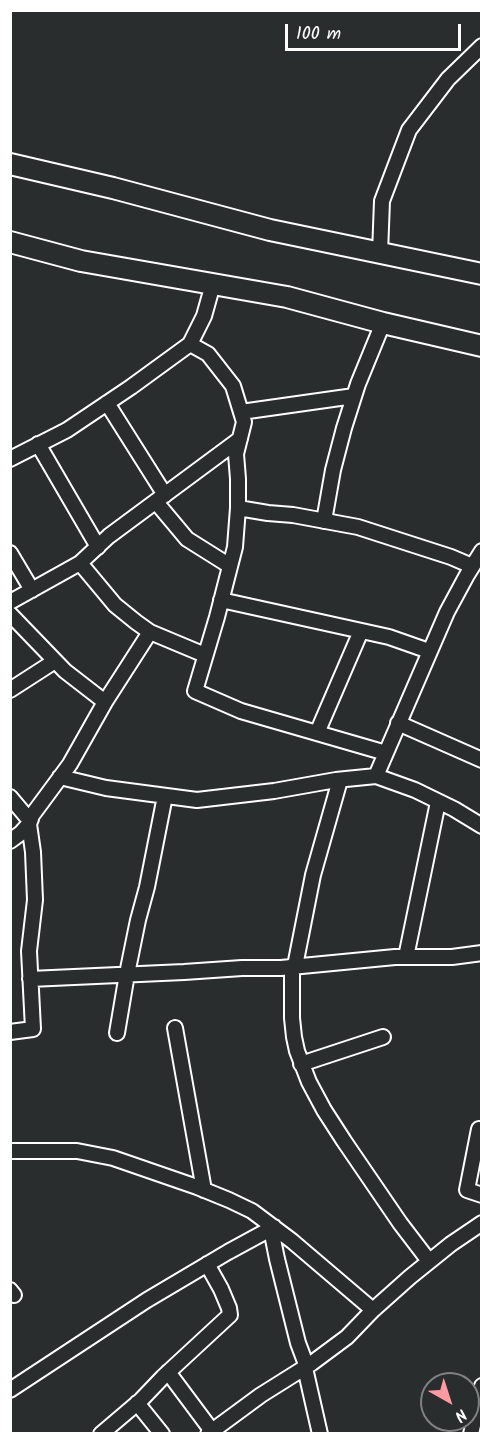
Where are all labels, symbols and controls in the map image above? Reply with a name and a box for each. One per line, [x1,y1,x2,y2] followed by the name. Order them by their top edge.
[288,12,464,50] scale bar
[296,20,341,49] text: 100 m
[420,1372,480,1432] north arrow
[449,1402,472,1428] text: N

